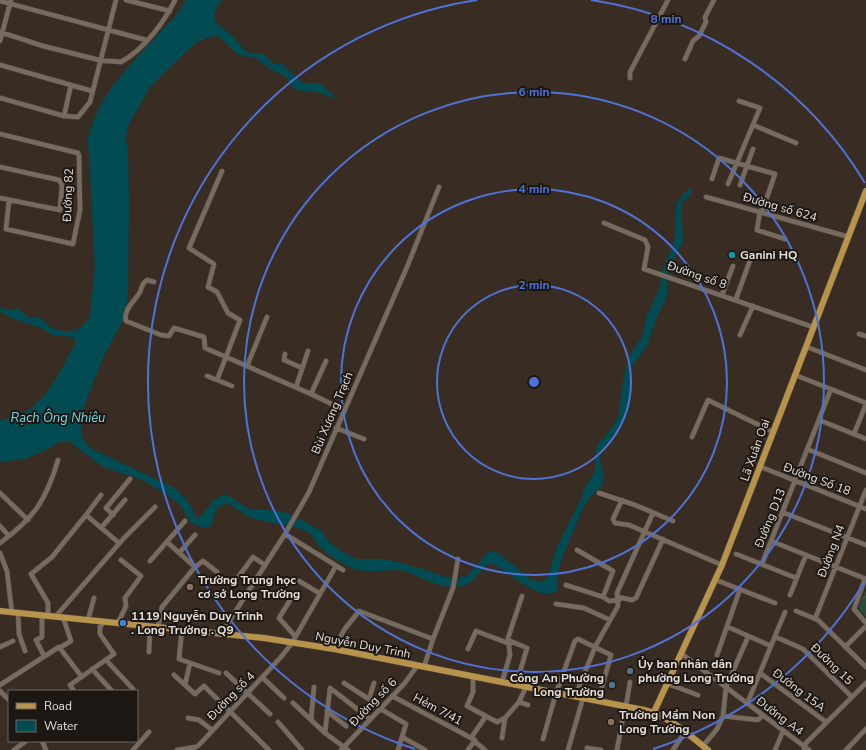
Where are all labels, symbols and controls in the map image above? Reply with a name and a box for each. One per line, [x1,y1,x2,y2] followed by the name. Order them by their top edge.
[650,11,682,27] text: 8 min
[518,84,550,100] text: 6 min
[59,168,77,223] street label: Đường 82
[518,181,550,197] text: 4 min
[740,189,819,225] street label: Đường số 624
[740,247,798,263] place label: Ganini HQ
[727,250,737,260] marker: Ganini HQ
[664,257,729,293] street label: Đường số 8
[518,277,550,293] text: 2 min
[307,369,357,457] street label: Bùi Xương Trạch
[527,375,541,389] centre of rings
[11,408,105,427] water label: Rạch Ông Nhiêu
[736,417,774,483] street label: Lã Xuân Oai
[780,458,853,499] street label: Đường Số 18
[750,486,789,551] street label: Đường D13
[813,522,848,581] street label: Đường N4
[198,572,300,602] place label: Trường Trung học cơ sở Long Trường
[185,582,195,592] marker: Trường Trung học cơ sở Long Trường
[131,608,263,638] place label: 1119 Nguyễn Duy Trinh . Long Trường . Q9
[118,618,128,628] marker: 1119 Nguyễn Duy Trinh . Long Trường . Q9
[314,628,412,662] street label: Nguyễn Duy Trinh
[806,639,857,688] street label: Đường 15
[638,656,754,686] place label: Ủy ban nhân dân phường Long Trường
[768,664,829,715] street label: Đường 15A
[625,666,635,676] marker: Ủy ban nhân dân phường Long Trường
[203,668,258,725] street label: Đường số 4
[510,670,604,700] place label: Công An Phường Long Trường
[345,674,400,731] street label: Đường số 6
[607,680,617,690] marker: Công An Phường Long Trường
[410,689,466,729] street label: Hẻm 7/41
[8,690,138,742] legend
[752,692,807,739] street label: Đường A4
[44,698,72,714] text: Road
[619,707,715,737] place label: Trường Mầm Non Long Trường
[606,717,616,727] marker: Trường Mầm Non Long Trường
[44,718,78,734] text: Water

